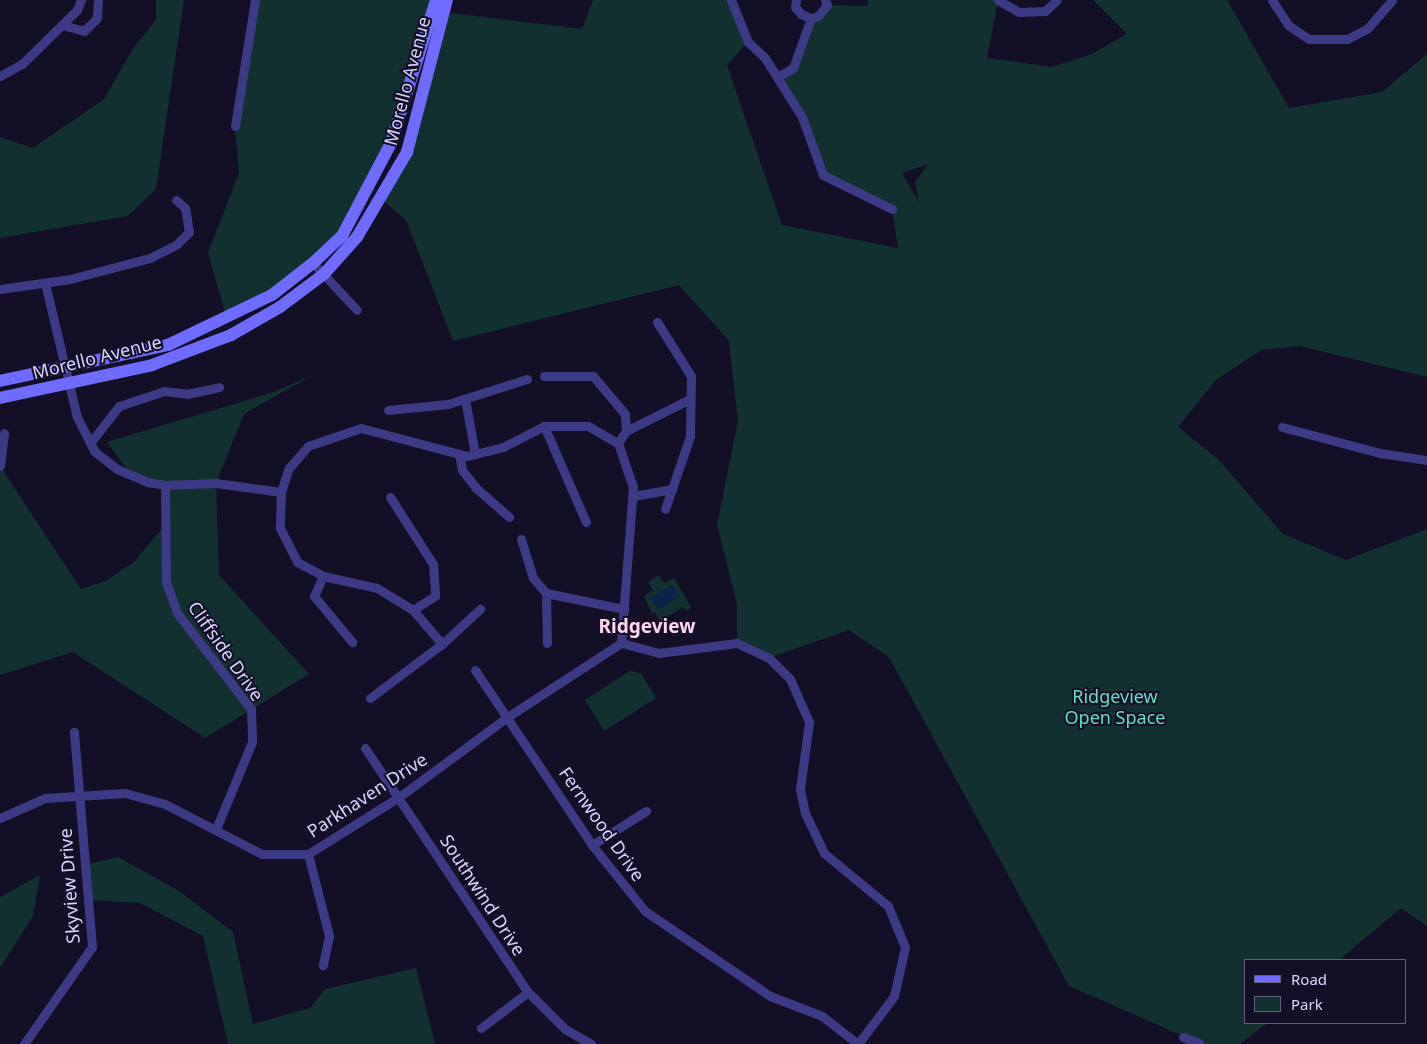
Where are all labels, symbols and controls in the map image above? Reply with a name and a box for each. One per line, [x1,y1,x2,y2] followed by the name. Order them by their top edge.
[379,14,435,148] street label: Morello Avenue
[30,330,164,384] street label: Morello Avenue
[184,597,268,705] street label: Cliffside Drive
[599,616,695,638] district label: Ridgeview
[1065,686,1165,729] park label: Ridgeview Open Space
[303,748,431,842] street label: Parkhaven Drive
[555,763,649,885] street label: Fernwood Drive
[54,828,84,944] street label: Skyview Drive
[436,831,530,959] street label: Southwind Drive
[1244,959,1407,1024] legend
[1291,969,1327,989] text: Road
[1291,994,1323,1014] text: Park

